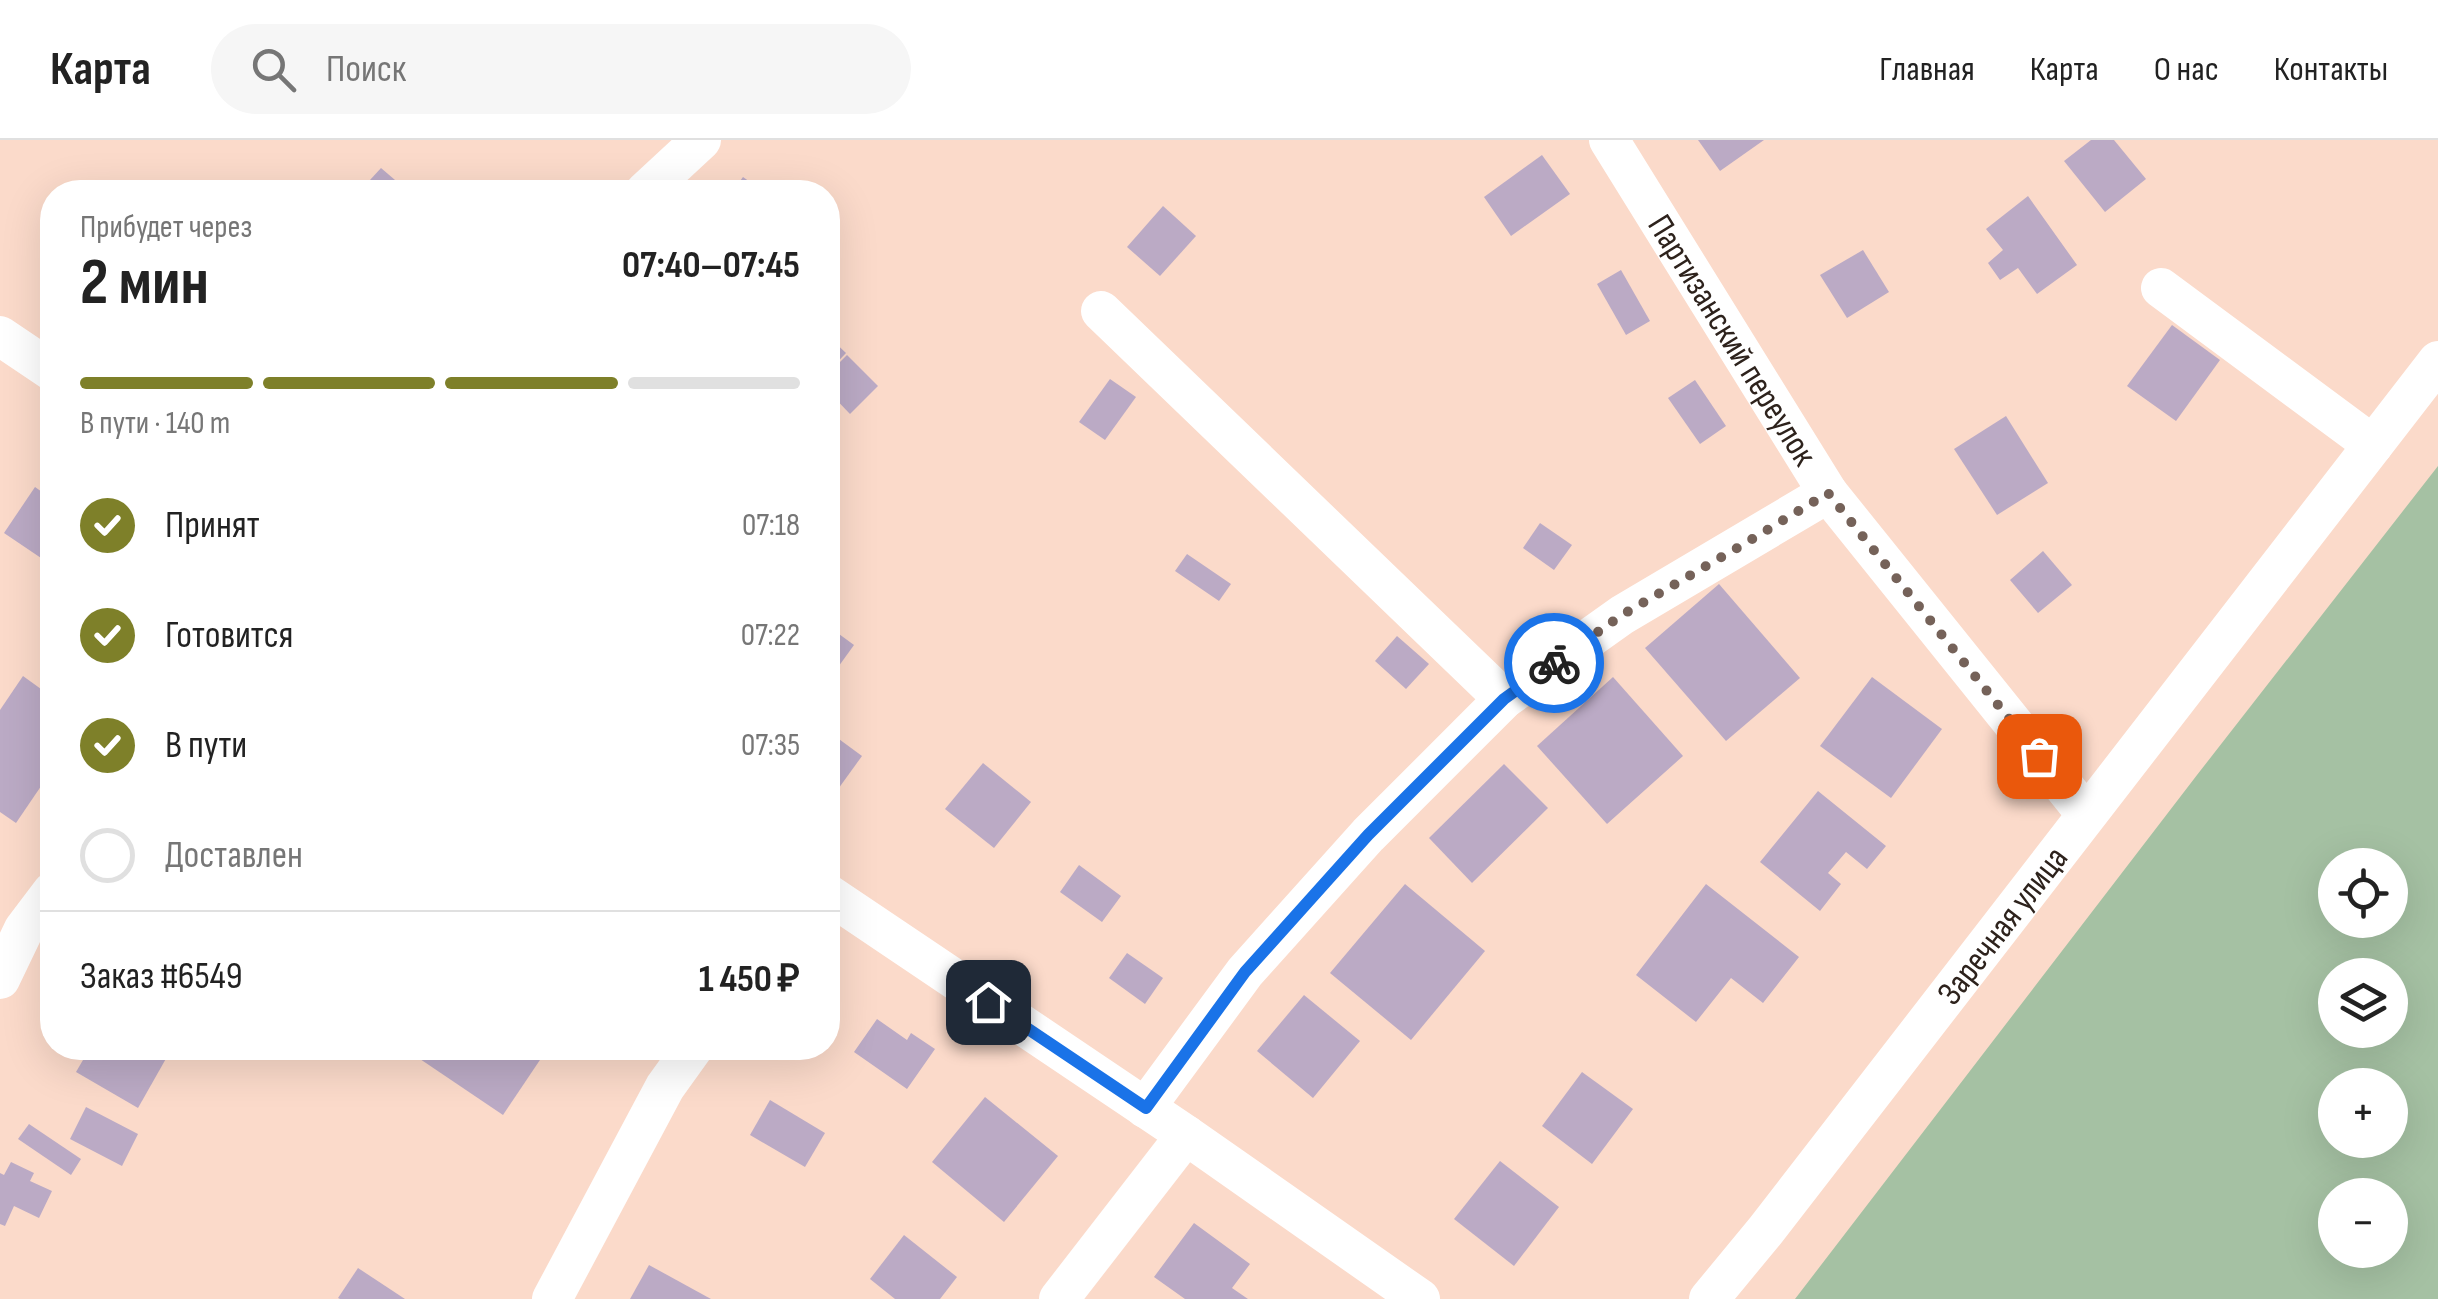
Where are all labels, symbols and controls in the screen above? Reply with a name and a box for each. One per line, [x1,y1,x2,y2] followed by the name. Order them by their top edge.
[211,24,911,114] search box
[50,41,151,98] text: Карта
[246,42,301,97] icon: search
[326,47,406,92] text: Поиск
[1879,48,1975,91] text: Главная
[2030,48,2099,91] text: Карта
[2154,48,2219,91] text: О нас
[2274,48,2388,91] text: Контакты
[1638,207,1826,474] street label: Партизанский переулок
[80,208,252,247] text: Прибудет через
[622,243,800,288] text: 07:40–07:45
[80,245,209,323] text: 2 мин
[80,404,230,443] text: В пути · 140 m
[80,498,135,553] icon: check
[165,503,260,548] text: Принят
[742,506,800,545] text: 07:18
[80,608,135,663] icon: check
[165,613,294,658] text: Готовится
[1504,613,1604,713] courier
[741,616,800,655] text: 07:22
[1527,636,1582,691] icon: bike
[1997,714,2082,799] pin
[80,718,135,773] icon: check
[165,723,247,768] text: В пути
[741,726,800,765] text: 07:35
[2012,729,2067,784] icon: bag
[165,833,303,878] text: Доставлен
[1928,838,2078,1014] street label: Заречная улица
[2318,848,2408,1268] map controls
[2318,848,2408,938] button: locate
[80,954,243,999] text: Заказ #6549
[699,957,800,1002] text: 1 450 ₽
[2318,958,2408,1048] button: layers
[946,960,1031,1045] pin
[961,975,1016,1030] icon: home
[2318,1068,2408,1158] button: +
[2318,1178,2408,1268] button: −

